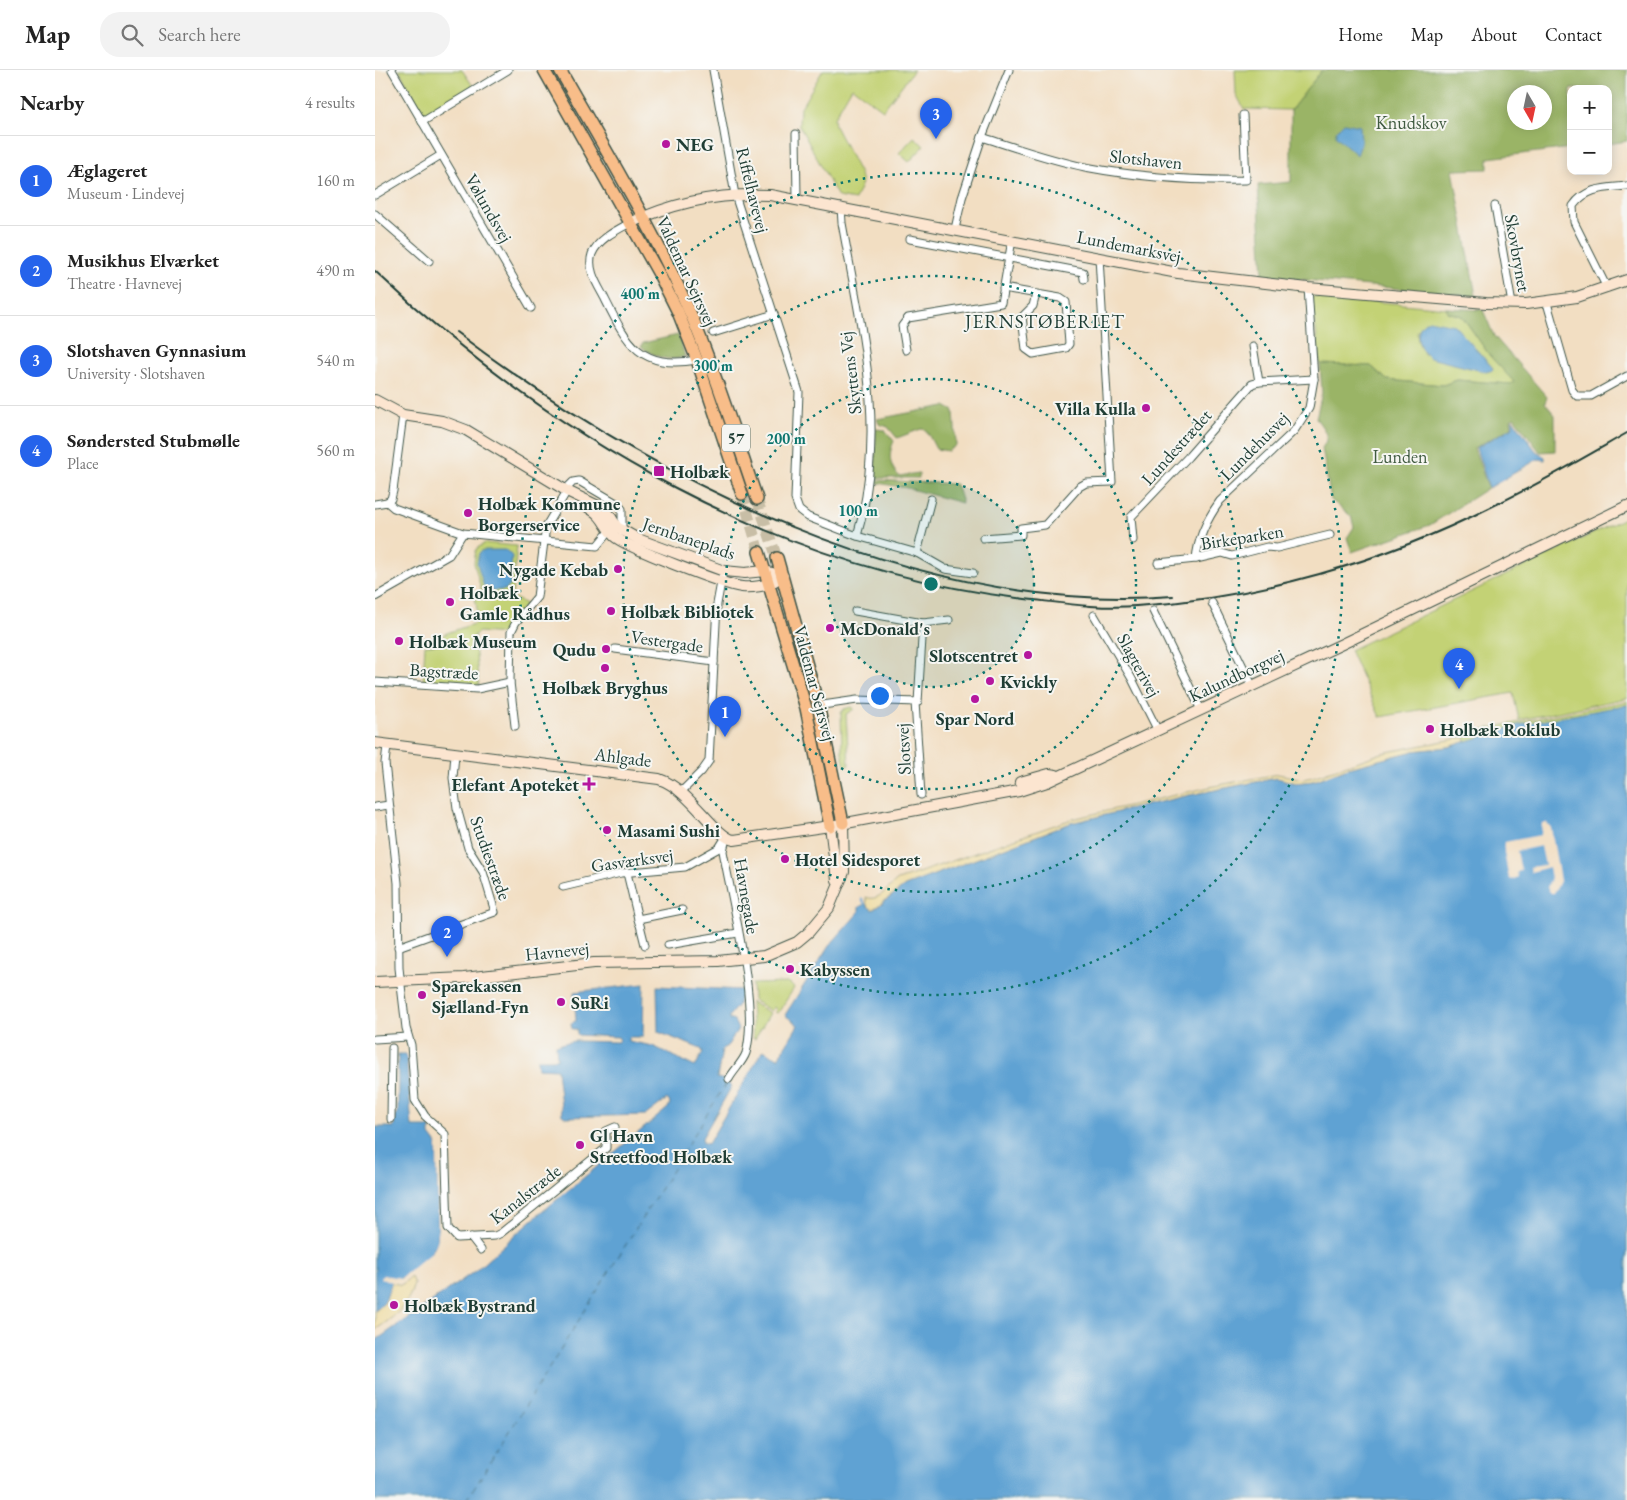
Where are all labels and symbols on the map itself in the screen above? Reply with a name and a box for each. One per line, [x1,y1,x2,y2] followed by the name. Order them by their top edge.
[1507,85,1552,130] north arrow
[920,98,952,139] pin: 3
[1375,111,1447,134] park label: Knudskov
[676,133,714,156] place label: NEG
[660,138,672,150] marker: NEG
[1108,144,1184,174] street label: Slotshaven
[731,145,775,235] street label: Riffelhavevej
[460,170,518,246] street label: Vølundsvej
[652,212,722,330] street label: Valdemar Sejrsvej
[1500,212,1536,294] street label: Skovbrynet
[1075,225,1183,267] street label: Lundemarksvej
[620,284,660,303] text: 400 m
[963,309,1125,334] district label: JERNSTØBERIET
[834,330,866,416] street label: Skyttens Vej
[693,356,733,375] text: 300 m
[1055,397,1136,420] place label: Villa Kulla
[1140,402,1152,414] marker: Villa Kulla
[1136,404,1216,490] street label: Lundestrædet
[1214,406,1294,486] street label: Lundehusvej
[722,424,750,452] road number: 57
[766,429,806,448] text: 200 m
[1372,445,1428,468] park label: Lunden
[670,460,730,483] place label: Holbæk
[652,464,666,478] marker: Holbæk
[478,492,621,536] place label: Holbæk Kommune Borgerservice
[838,501,878,520] text: 100 m
[462,507,474,519] marker: Holbæk Kommune Borgerservice
[638,511,739,565] street label: Jernbaneplads
[1199,519,1286,555] street label: Birkeparken
[499,558,608,581] place label: Nygade Kebab
[612,563,624,575] marker: Nygade Kebab
[922,575,940,593] centre of rings
[460,581,570,625] place label: Holbæk Gamle Rådhus
[444,596,456,608] marker: Holbæk Gamle Rådhus
[621,600,755,623] place label: Holbæk Bibliotek
[605,605,617,617] marker: Holbæk Bibliotek
[840,617,930,640] place label: McDonald's
[824,622,836,634] marker: McDonald's
[789,623,841,743] street label: Valdemar Sejrsvej
[629,625,705,657] street label: Vestergade
[1112,629,1166,701] street label: Slagterivej
[409,630,537,653] place label: Holbæk Museum
[393,635,405,647] marker: Holbæk Museum
[553,638,596,661] place label: Qudu
[600,643,612,655] marker: Qudu
[1185,643,1287,707] street label: Kalundborgvej
[929,644,1018,667] place label: Slotscentret
[1443,648,1475,689] pin: 4
[1022,649,1034,661] marker: Slotscentret
[409,658,479,684] street label: Bagstræde
[599,662,611,674] marker: Holbæk Bryghus
[1000,670,1057,693] place label: Kvickly
[984,675,996,687] marker: Kvickly
[542,676,668,699] place label: Holbæk Bryghus
[867,683,893,709] your location
[969,693,981,705] marker: Spar Nord
[709,696,741,737] pin: 1
[936,707,1014,730] place label: Spar Nord
[1440,718,1561,741] place label: Holbæk Roklub
[890,723,916,775] street label: Slotsvej
[1424,723,1436,735] marker: Holbæk Roklub
[592,742,653,772] street label: Ahlgade
[452,773,579,796] place label: Elefant Apoteket
[583,778,595,790] marker: Elefant Apoteket
[465,813,517,903] street label: Studiestræde
[617,819,721,842] place label: Masami Sushi
[601,824,613,836] marker: Masami Sushi
[590,843,674,877] street label: Gasværksvej
[795,848,921,871] place label: Hotel Sidesporet
[779,853,791,865] marker: Hotel Sidesporet
[729,856,765,936] street label: Havnegade
[431,916,463,957] pin: 2
[524,936,590,966] street label: Havnevej
[800,958,870,981] place label: Kabyssen
[784,963,796,975] marker: Kabyssen
[432,974,529,1018] place label: Sparekassen Sjælland-Fyn
[416,989,428,1001] marker: Sparekassen Sjælland-Fyn
[571,991,609,1014] place label: SuRi
[555,996,567,1008] marker: SuRi
[590,1124,733,1168] place label: Gl Havn Streetfood Holbæk
[574,1139,586,1151] marker: Gl Havn Streetfood Holbæk
[485,1159,565,1229] street label: Kanalstræde
[404,1294,536,1317] place label: Holbæk Bystrand
[388,1299,400,1311] marker: Holbæk Bystrand

